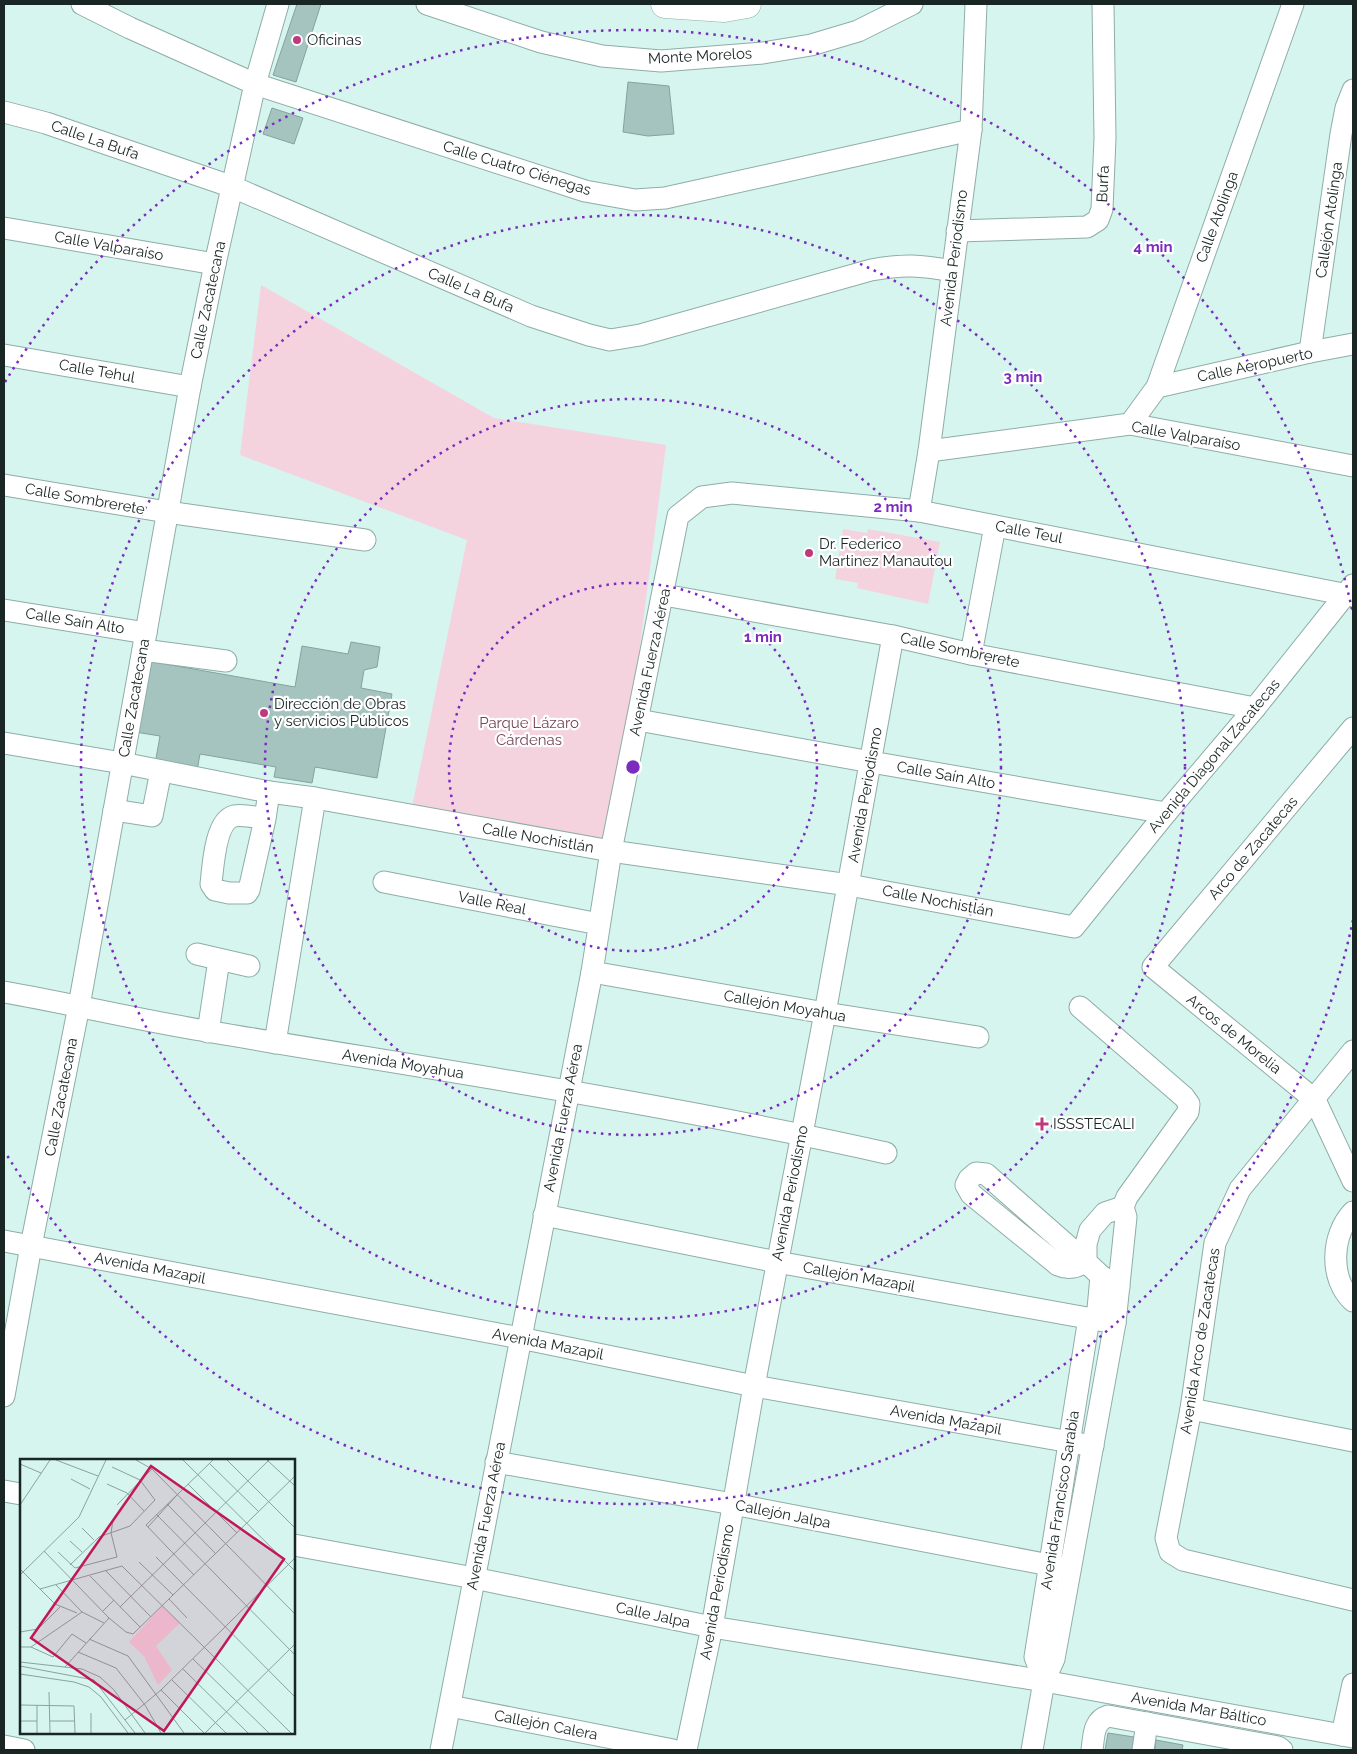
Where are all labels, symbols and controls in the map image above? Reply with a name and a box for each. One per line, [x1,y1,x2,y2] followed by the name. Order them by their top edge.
[307,31,362,49] place label: Oficinas
[291,34,303,46] marker: Oficinas
[648,44,752,68] street label: Monte Morelos
[49,117,141,163] street label: Calle La Bufa
[441,137,593,199] street label: Calle Cuatro Ciénegas
[1312,161,1346,279] street label: Callejón Atolinga
[1093,165,1113,203] street label: Burfa
[1192,169,1242,265] street label: Calle Atolinga
[937,189,971,327] street label: Avenida Periodismo
[53,228,165,264] street label: Calle Valparaíso
[1133,238,1173,256] text: 4 min
[187,239,229,361] street label: Calle Zacatecana
[425,264,517,316] street label: Calle La Bufa
[1196,344,1314,386] street label: Calle Aeropuerto
[58,355,137,387] street label: Calle Tehul
[1004,368,1042,386] text: 3 min
[1130,418,1242,454] street label: Calle Valparaíso
[24,480,147,518] street label: Calle Sombrerete
[874,498,912,516] text: 2 min
[994,517,1065,548] street label: Calle Teul
[819,535,952,570] place label: Dr. Federico Martinez Manautou
[803,547,815,559] marker: Dr. Federico Martinez Manautou
[626,587,674,737] street label: Avenida Fuerza Aérea
[24,604,126,638] street label: Calle Saín Alto
[744,628,782,646] text: 1 min
[899,629,1022,671] street label: Calle Sombrerete
[115,637,153,759] street label: Calle Zacatecana
[1144,675,1284,837] street label: Avenida Diagonal Zacatecas
[274,695,409,730] place label: Dirección de Obras y servicios Públicos
[258,707,270,719] marker: Dirección de Obras y servicios Públicos
[479,714,579,749] park label: Parque Lázaro Cárdenas
[844,726,886,864] street label: Avenida Periodismo
[895,757,997,793] street label: Calle Saín Alto
[624,758,642,776] centre of rings
[1205,793,1301,903] street label: Arco de Zacatecas
[481,819,595,857] street label: Calle Nochistlán
[881,881,995,921] street label: Calle Nochistlán
[456,888,528,919] street label: Valle Real
[722,986,848,1026] street label: Callejón Moyahua
[1183,990,1285,1078] street label: Arcos de Morelia
[41,1036,81,1158] street label: Calle Zacatecana
[540,1042,586,1194] street label: Avenida Fuerza Aérea
[341,1045,465,1083] street label: Avenida Moyahua
[1053,1115,1135,1133] place label: ISSSTECALI
[1035,1117,1049,1131] marker: ISSSTECALI
[768,1124,812,1262] street label: Avenida Periodismo
[1176,1247,1224,1435] street label: Avenida Arco de Zacatecas
[93,1248,208,1288] street label: Avenida Mazapil
[801,1258,917,1296] street label: Callejón Mazapil
[491,1324,606,1364] street label: Avenida Mazapil
[889,1401,1004,1439] street label: Avenida Mazapil
[1037,1409,1083,1591] street label: Avenida Francisco Sarabia
[463,1440,509,1592] street label: Avenida Fuerza Aérea
[20,1459,295,1734] inset map
[734,1496,832,1532] street label: Callejón Jalpa
[696,1523,738,1661] street label: Avenida Periodismo
[614,1598,692,1632] street label: Calle Jalpa
[1130,1688,1268,1730] street label: Avenida Mar Báltico
[493,1706,599,1744] street label: Callejón Calera

